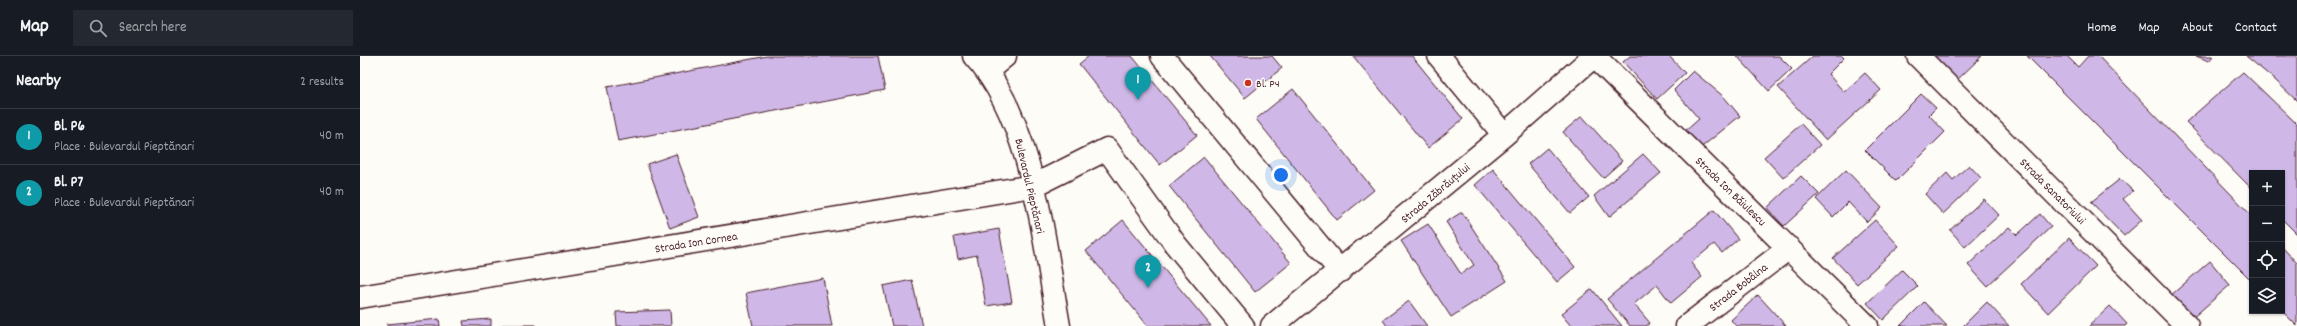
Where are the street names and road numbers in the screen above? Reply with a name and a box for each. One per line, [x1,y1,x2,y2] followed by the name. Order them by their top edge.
[1009,137,1048,236] street label: Bulevardul Pieptănari
[1690,154,1769,231] street label: Strada Ion Băiulescu
[2015,155,2089,229] street label: Strada Sanatoriului
[1398,160,1474,228] street label: Strada Zăbrăuțului
[654,229,739,258] street label: Strada Ion Cornea
[1706,260,1772,316] street label: Strada Bobâlna

